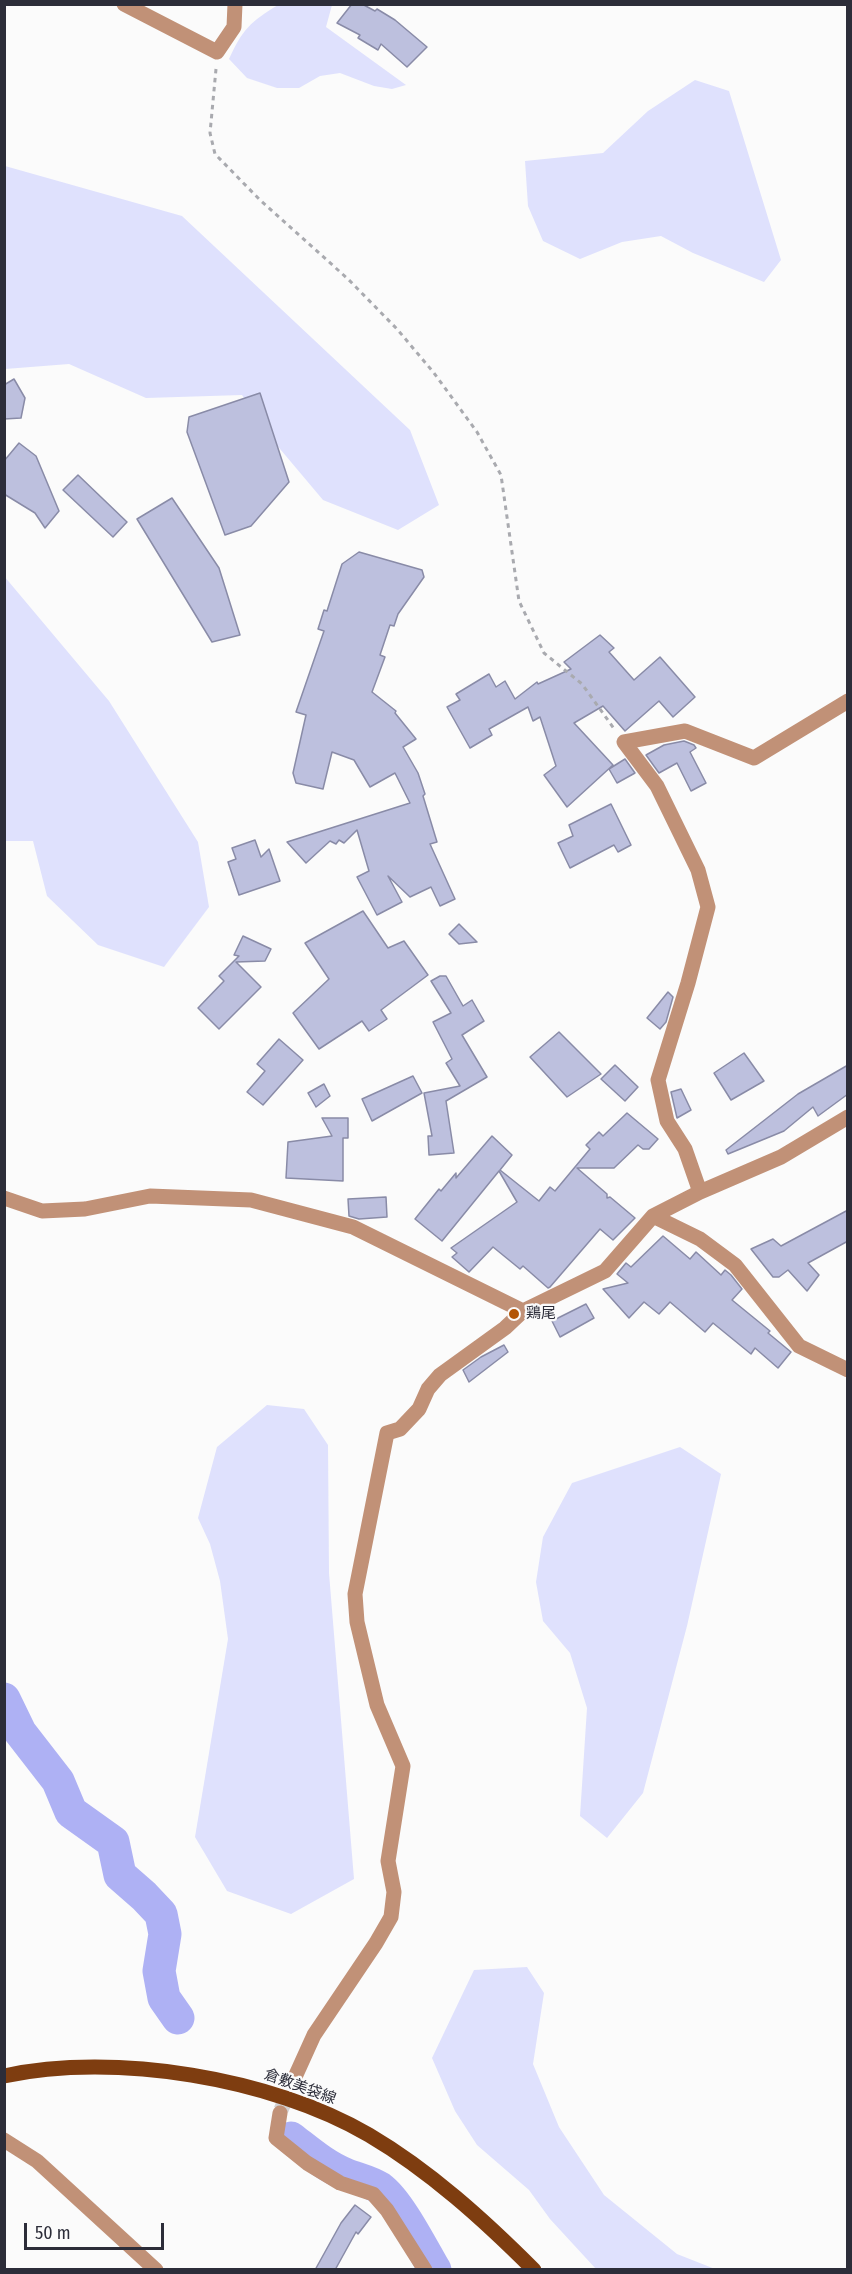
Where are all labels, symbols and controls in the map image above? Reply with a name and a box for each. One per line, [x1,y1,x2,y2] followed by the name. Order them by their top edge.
[526,1305,556,1323] place label: 鶏尾
[507,1307,521,1321] marker: 鶏尾
[262,2066,338,2108] street label: 倉敷美袋線
[27,2211,166,2249] scale bar
[35,2222,71,2244] text: 50 m

